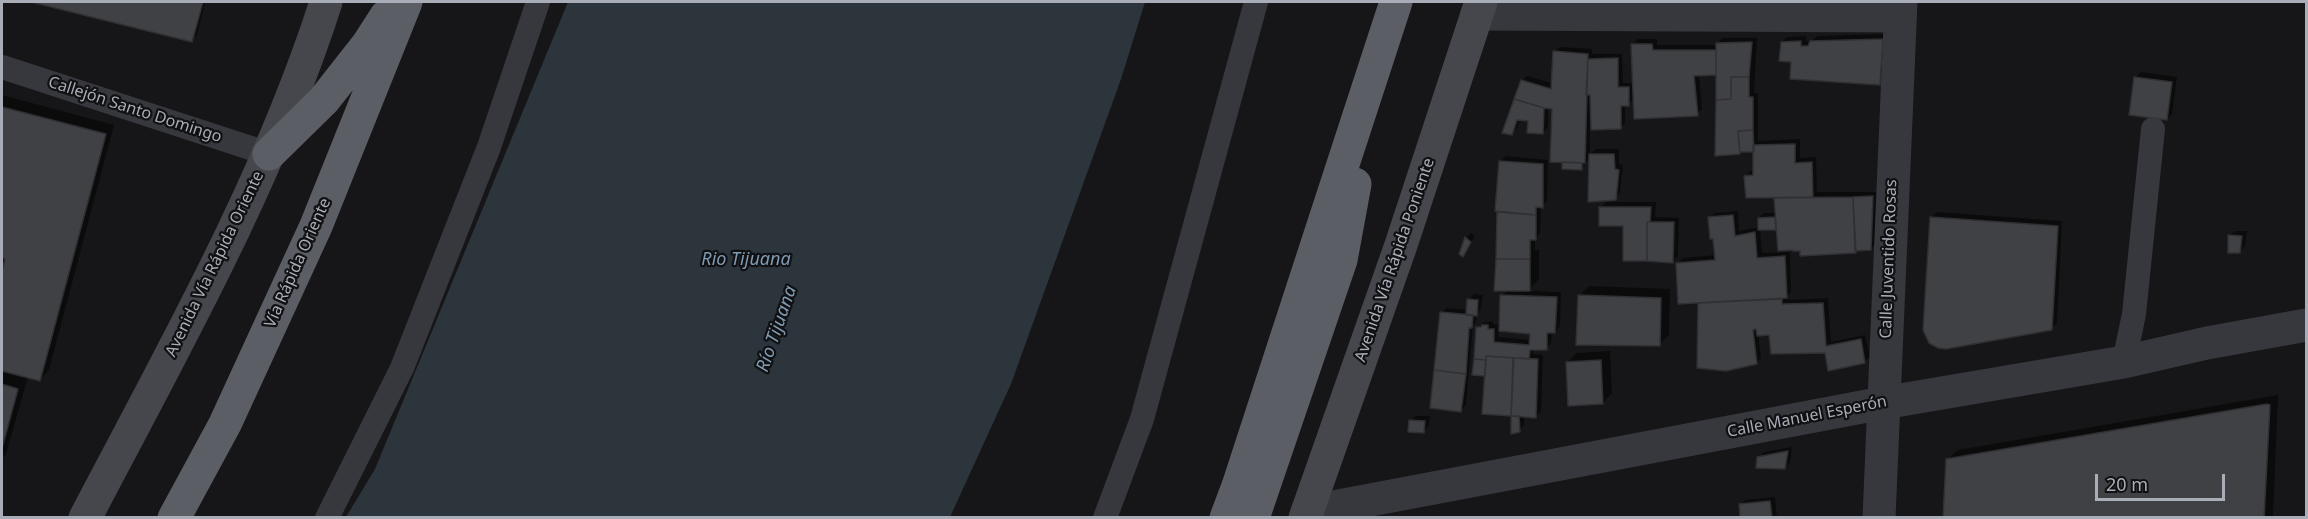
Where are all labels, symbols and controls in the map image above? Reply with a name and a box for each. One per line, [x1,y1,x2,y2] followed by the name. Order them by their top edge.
[46,73,224,147] street label: Callejón Santo Domingo
[1351,156,1439,364] street label: Avenida Vía Rápida Poniente
[162,168,268,360] street label: Avenida Vía Rápida Oriente
[1877,179,1901,339] street label: Calle Juventido Rosas
[261,195,335,331] street label: Vía Rápida Oriente
[701,249,791,271] water label: Rio Tijuana
[752,283,802,375] water label: Río Tijuana
[1725,392,1889,442] street label: Calle Manuel Esperón
[2098,462,2228,500] scale bar
[2106,472,2148,496] text: 20 m

